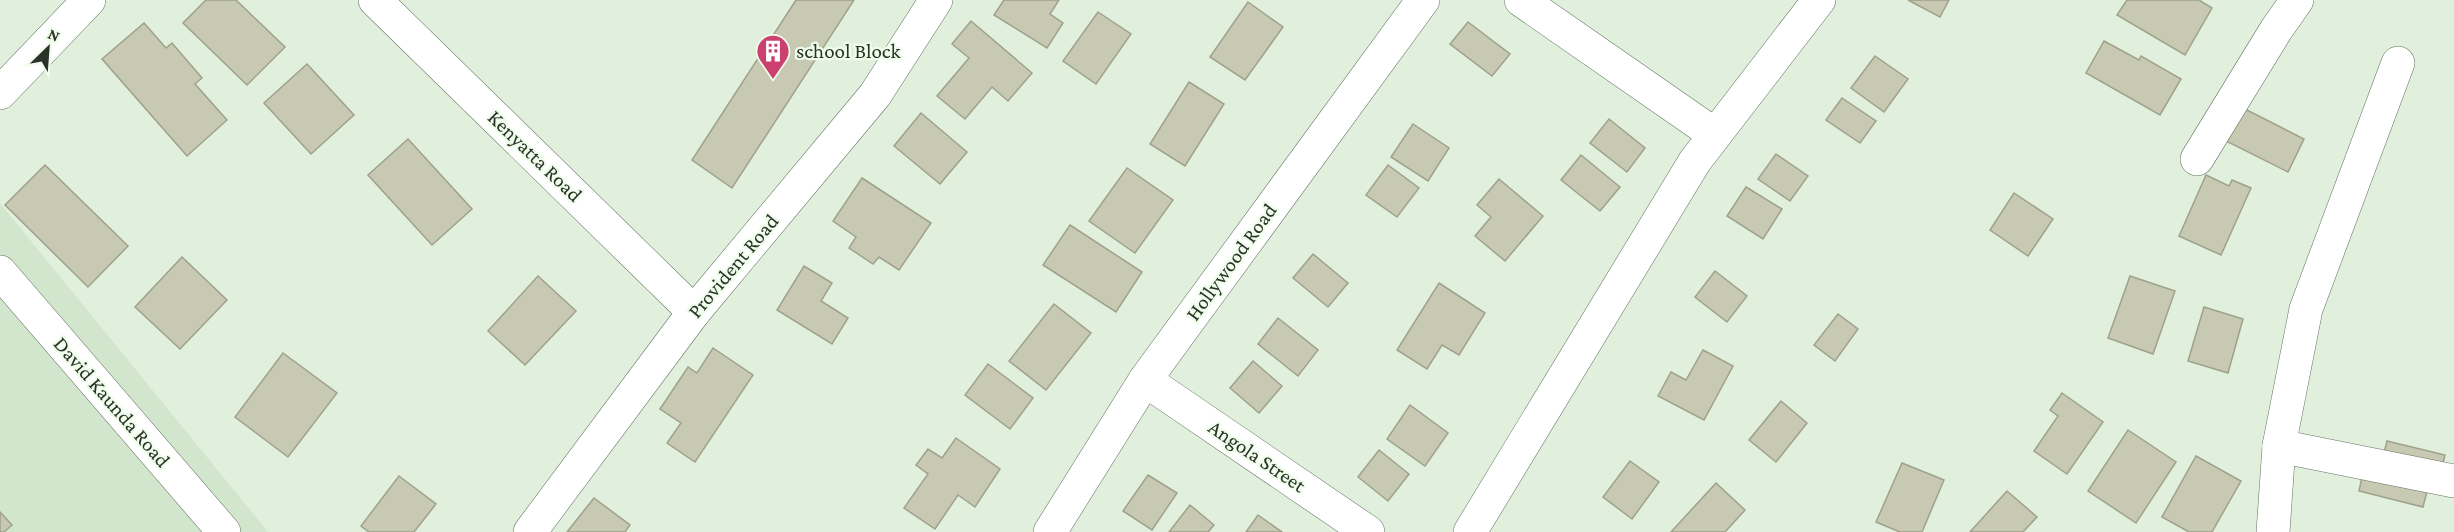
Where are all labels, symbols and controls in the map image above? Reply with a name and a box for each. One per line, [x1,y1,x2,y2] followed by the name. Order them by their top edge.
[18,18,78,78] north arrow
[46,25,63,45] text: N
[755,33,791,80] building icon: school Block
[796,39,901,63] place label: school Block
[483,105,587,207] street label: Kenyatta Road
[1181,199,1281,325] street label: Hollywood Road
[683,209,783,323] street label: Provident Road
[49,332,175,472] street label: David Kaunda Road
[1204,415,1311,498] street label: Angola Street

